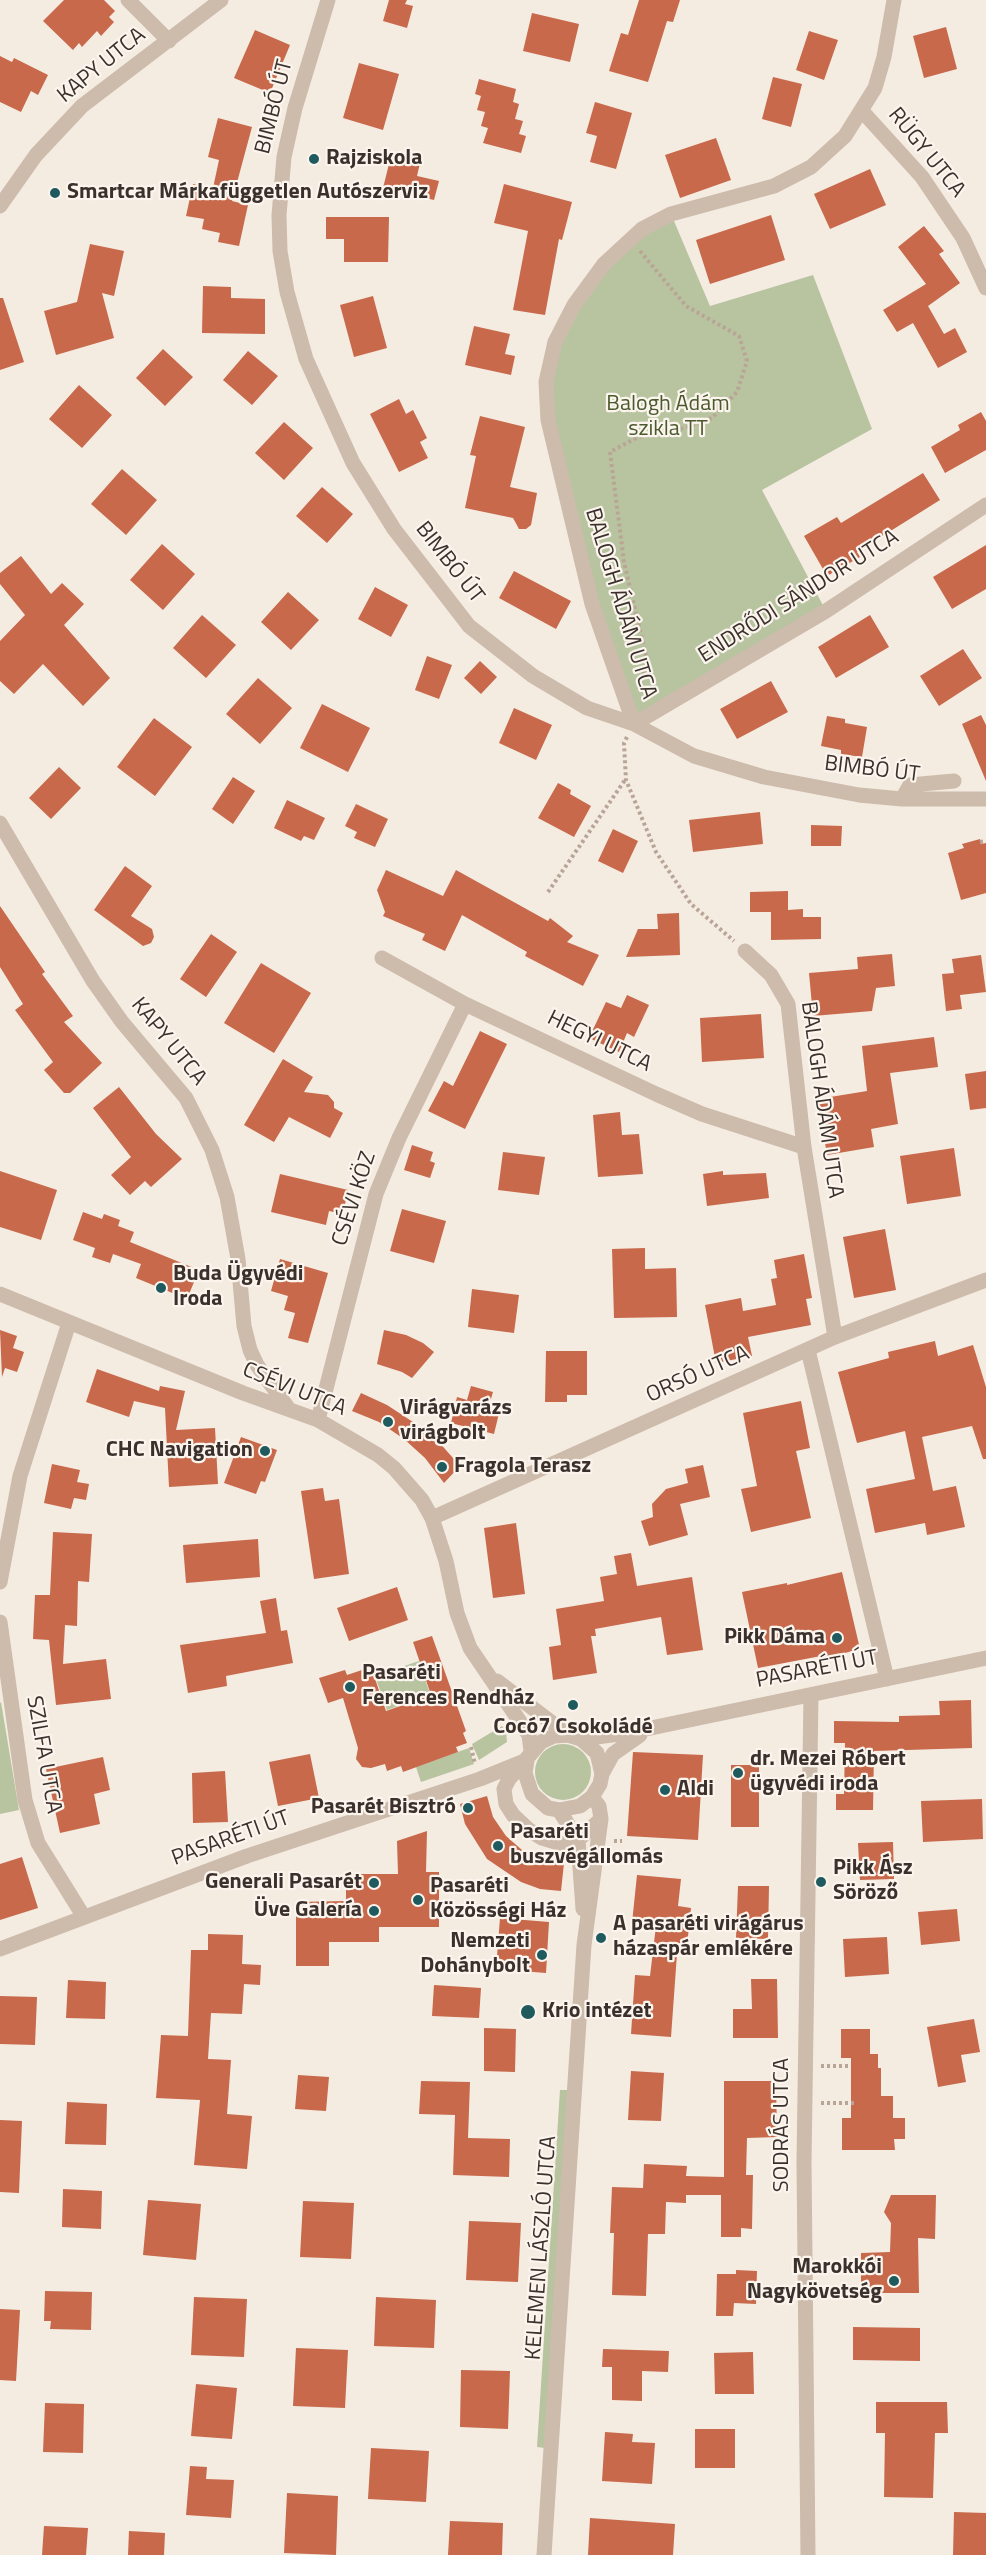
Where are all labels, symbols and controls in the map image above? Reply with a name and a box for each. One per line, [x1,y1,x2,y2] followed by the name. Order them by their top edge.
[53,23,151,109] street label: KAPY UTCA
[251,57,299,157] street label: BIMBÓ ÚT
[882,103,970,203] street label: RÜGY UTCA
[326,146,423,172] place label: Rajziskola
[307,152,321,166] marker: Rajziskola
[67,180,428,206] place label: Smartcar Márkafüggetlen Autószerviz
[48,186,62,200] marker: Smartcar Márkafüggetlen Autószerviz
[606,392,730,444] park label: Balogh Ádám szikla TT
[578,505,662,703] street label: BALOGH ÁDÁM UTCA
[409,517,489,609] street label: BIMBÓ ÚT
[694,525,904,669] street label: ENDRŐDI SÁNDOR UTCA
[823,751,921,789] street label: BIMBÓ ÚT
[125,993,211,1091] street label: KAPY UTCA
[794,1000,848,1200] street label: BALOGH ÁDÁM UTCA
[543,1005,655,1079] street label: HEGYI UTCA
[327,1149,383,1249] street label: CSÉVI KÖZ
[173,1262,303,1314] place label: Buda Ügyvédi Iroda
[154,1281,168,1295] marker: Buda Ügyvédi Iroda
[642,1341,754,1409] street label: ORSÓ UTCA
[238,1357,350,1423] street label: CSÉVI UTCA
[400,1396,512,1448] place label: Virágvarázs virágbolt
[381,1415,395,1429] marker: Virágvarázs virágbolt
[106,1438,253,1464] place label: CHC Navigation
[258,1444,272,1458] marker: CHC Navigation
[454,1454,591,1480] place label: Fragola Terasz
[435,1460,449,1474] marker: Fragola Terasz
[724,1625,825,1651] place label: Pikk Dáma
[830,1631,844,1645] marker: Pikk Dáma
[754,1645,880,1695] street label: PASARÉTI ÚT
[362,1661,535,1712] place label: Pasaréti Ferences Rendház
[343,1680,357,1694] marker: Pasaréti Ferences Rendház
[20,1694,66,1816] street label: SZILFA UTCA
[566,1698,580,1712] marker: Cocó7 Csokoládé
[493,1715,653,1741] place label: Cocó7 Csokoládé
[750,1747,906,1798] place label: dr. Mezei Róbert ügyvédi iroda
[731,1766,745,1780] marker: dr. Mezei Róbert ügyvédi iroda
[677,1777,714,1803] place label: Aldi
[658,1783,672,1797] marker: Aldi
[311,1795,456,1821] place label: Pasarét Bisztró
[461,1801,475,1815] marker: Pasarét Bisztró
[168,1805,294,1873] street label: PASARÉTI ÚT
[510,1820,663,1872] place label: Pasaréti buszvégállomás
[491,1839,505,1853] marker: Pasaréti buszvégállomás
[833,1856,913,1908] place label: Pikk Ász Söröző
[205,1870,362,1896] place label: Generali Pasarét
[430,1874,566,1926] place label: Pasaréti Közösségi Ház
[814,1875,828,1889] marker: Pikk Ász Söröző
[367,1876,381,1890] marker: Generali Pasarét
[411,1893,425,1907] marker: Pasaréti Közösségi Ház
[254,1898,362,1924] place label: Üve Galería
[367,1904,381,1918] marker: Üve Galería
[613,1912,804,1964] place label: A pasaréti virágárus házaspár emlékére
[420,1929,530,1981] place label: Nemzeti Dohánybolt
[594,1931,608,1945] marker: A pasaréti virágárus házaspár emlékére
[535,1948,549,1962] marker: Nemzeti Dohánybolt
[542,1999,652,2025] place label: Krio intézet
[519,2003,537,2021] marker: Krio intézet
[770,2058,796,2192] street label: SODRÁS UTCA
[521,2135,563,2361] street label: KELEMEN LÁSZLÓ UTCA
[747,2255,882,2306] place label: Marokkói Nagykövetség
[887,2274,901,2288] marker: Marokkói Nagykövetség

